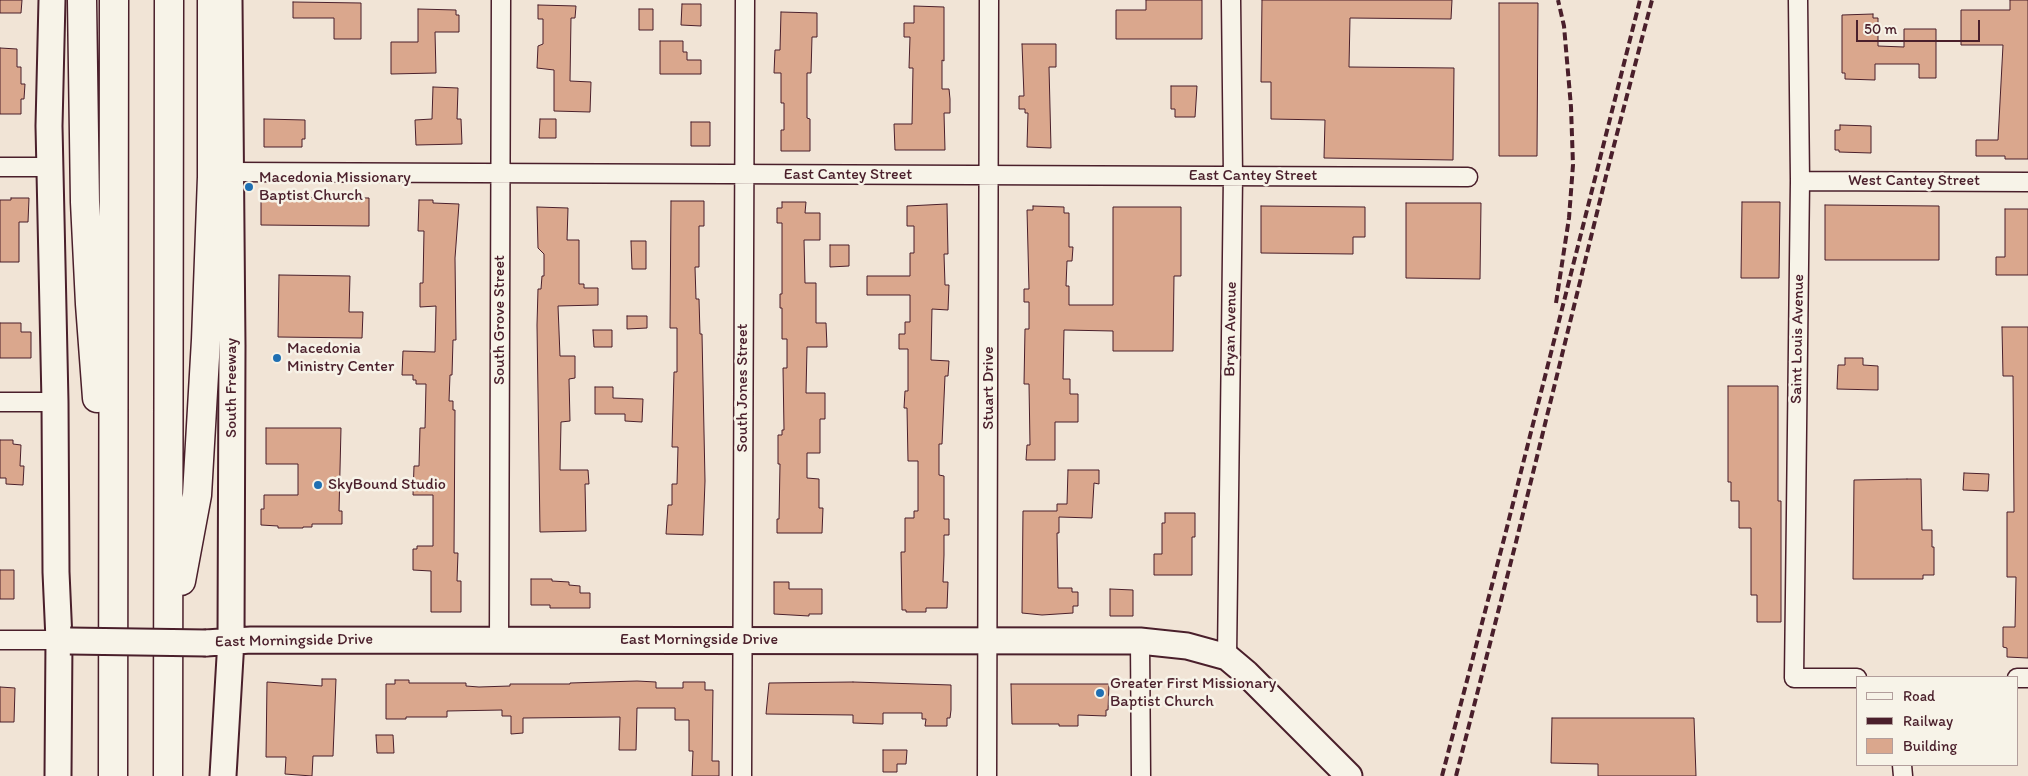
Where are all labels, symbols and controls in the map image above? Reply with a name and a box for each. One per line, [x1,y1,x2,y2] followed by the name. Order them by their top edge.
[1858,10,1982,42] scale bar
[1864,20,1897,38] text: 50 m
[784,165,912,185] street label: East Cantey Street
[1189,166,1317,186] street label: East Cantey Street
[259,168,411,206] place label: Macedonia Missionary Baptist Church
[1848,171,1980,191] street label: West Cantey Street
[243,181,255,193] marker: Macedonia Missionary Baptist Church
[490,255,510,385] street label: South Grove Street
[1787,274,1809,404] street label: Saint Louis Avenue
[1221,281,1241,377] street label: Bryan Avenue
[733,323,753,453] street label: South Jones Street
[222,338,242,438] street label: South Freeway
[287,339,394,377] place label: Macedonia Ministry Center
[979,346,999,430] street label: Stuart Drive
[271,352,283,364] marker: Macedonia Ministry Center
[328,475,446,495] place label: SkyBound Studio
[312,479,324,491] marker: SkyBound Studio
[215,630,373,652] street label: East Morningside Drive
[620,630,778,650] street label: East Morningside Drive
[1110,674,1276,712] place label: Greater First Missionary Baptist Church
[1856,676,2018,766] legend
[1094,687,1106,699] marker: Greater First Missionary Baptist Church
[1903,687,1935,705] text: Road
[1903,712,1953,730] text: Railway
[1903,737,1957,755] text: Building

